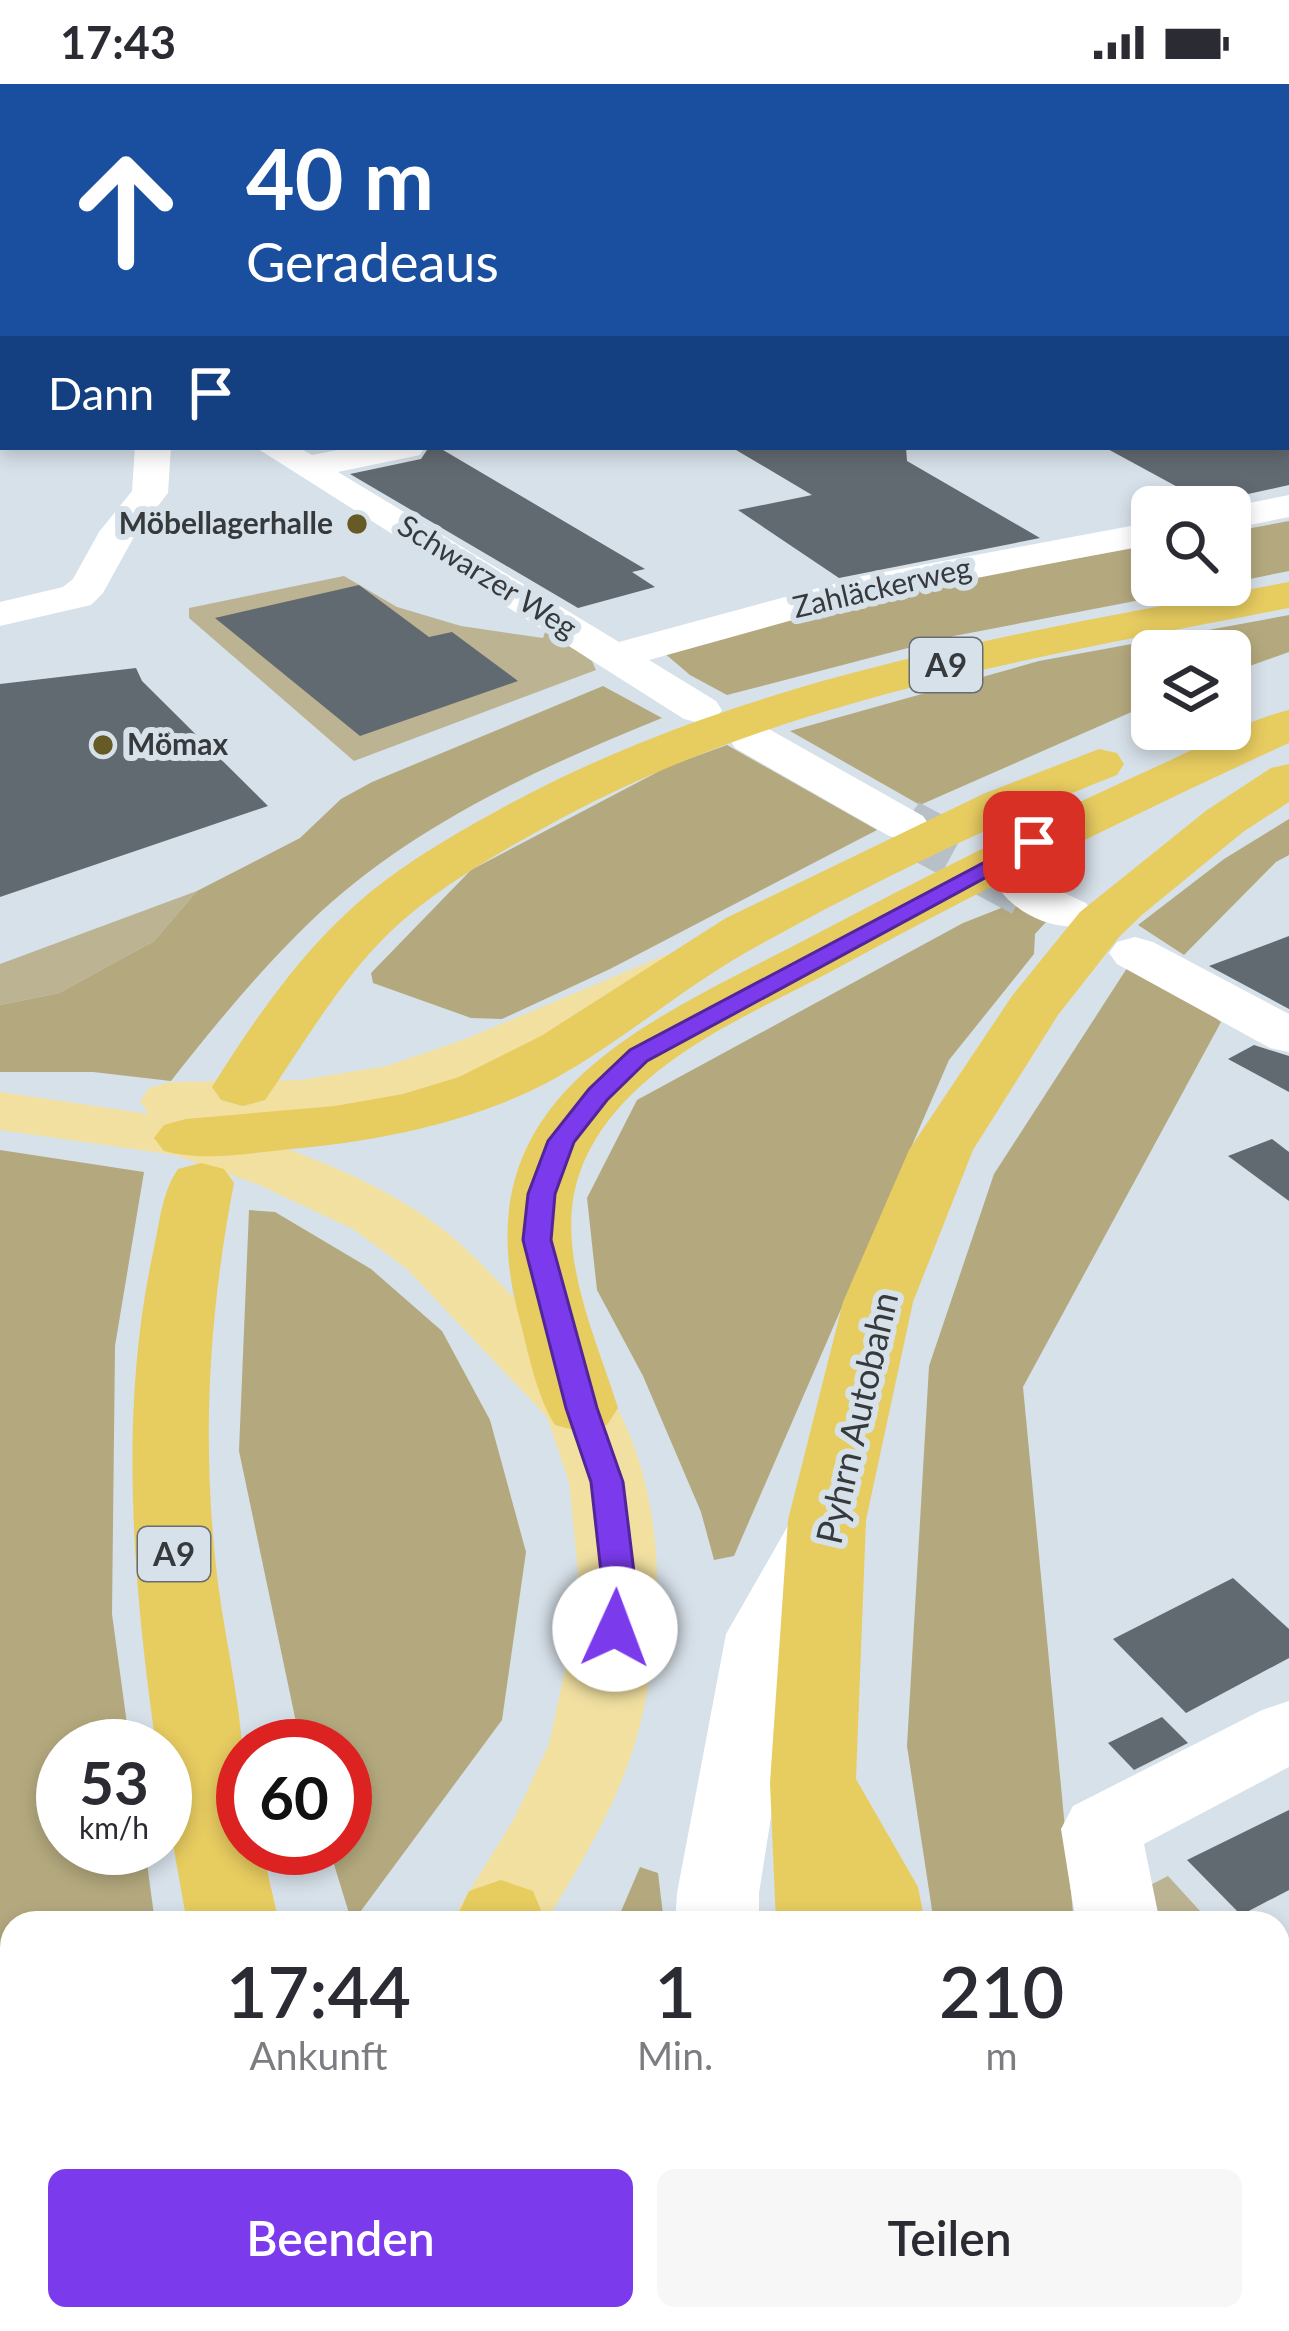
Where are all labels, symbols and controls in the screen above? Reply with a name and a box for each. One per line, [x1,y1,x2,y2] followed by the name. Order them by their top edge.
[60,15,176,69] text: 17:43
[246,127,434,228] text: 40 m
[48,132,204,288] icon: ahead
[246,229,499,294] text: Geradeaus
[178,360,244,426] icon: arrive
[48,366,154,420] text: Dann
[1131,486,1251,750] map controls
[1131,486,1251,606] button: search
[119,504,333,540] place label: Möbellagerhalle
[392,506,584,645] street label: Schwarzer Weg
[344,511,370,537] marker: Möbellagerhalle
[789,548,974,624] street label: Zahläckerweg
[1131,630,1251,750] button: layers
[910,638,982,692] road number: A9
[127,725,228,761] place label: Mömax
[90,732,116,758] marker: Mömax
[983,791,1085,893] pin
[1001,809,1067,875] icon: arrive
[806,1288,906,1548] street label: Pyhrn Autobahn
[138,1527,210,1581] road number: A9
[552,1566,678,1692] position arrow
[216,1719,372,1875] speed limit sign: 60
[79,1746,149,1818] text: 53
[79,1809,149,1845] text: km/h
[226,1947,411,2033] text: 17:44
[654,1947,696,2033] text: 1
[939,1947,1064,2033] text: 210
[250,2032,387,2078] text: Ankunft
[637,2032,713,2078] text: Min.
[986,2032,1018,2078] text: m
[48,2169,633,2307] button: Beenden
[657,2169,1242,2307] button: Teilen

